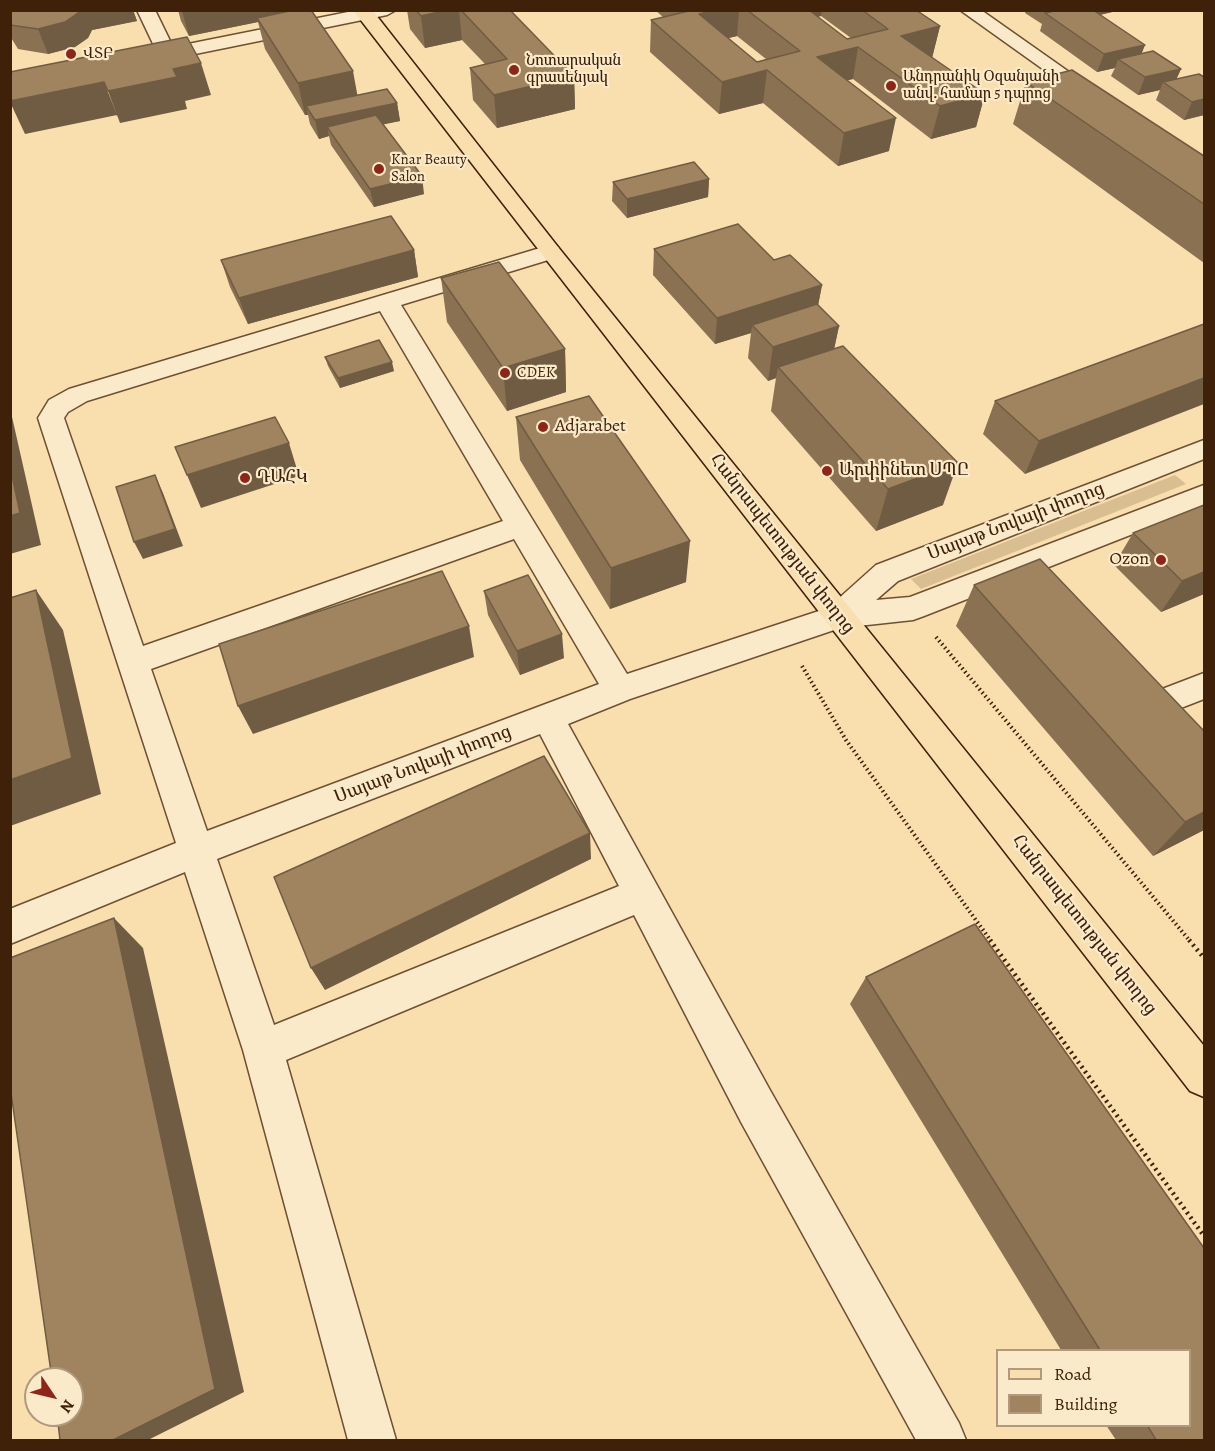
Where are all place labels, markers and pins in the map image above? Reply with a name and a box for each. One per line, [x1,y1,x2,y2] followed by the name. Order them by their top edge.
[83,45,113,63] place label: ՎՏԲ
[64,47,78,61] marker: ՎՏԲ
[526,52,621,87] place label: Նոտարական գրասենյակ
[507,63,521,77] marker: Նոտարական գրասենյակ
[903,68,1059,103] place label: Անդրանիկ Օզանյանի անվ․ համար 5 դպրոց
[884,79,898,93] marker: Անդրանիկ Օզանյանի անվ․ համար 5 դպրոց
[391,151,467,186] place label: Knar Beauty Salon
[372,162,386,176] marker: Knar Beauty Salon
[517,364,555,382] place label: CDEK
[498,366,512,380] marker: CDEK
[555,416,626,438] place label: Adjarabet
[536,420,550,434] marker: Adjarabet
[839,460,969,482] place label: Արփինետ ՍՊԸ
[820,464,834,478] marker: Արփինետ ՍՊԸ
[257,467,308,489] place label: ԴԱՀԿ
[238,471,252,485] marker: ԴԱՀԿ
[1109,549,1149,571] place label: Ozon
[1154,553,1168,567] marker: Ozon

